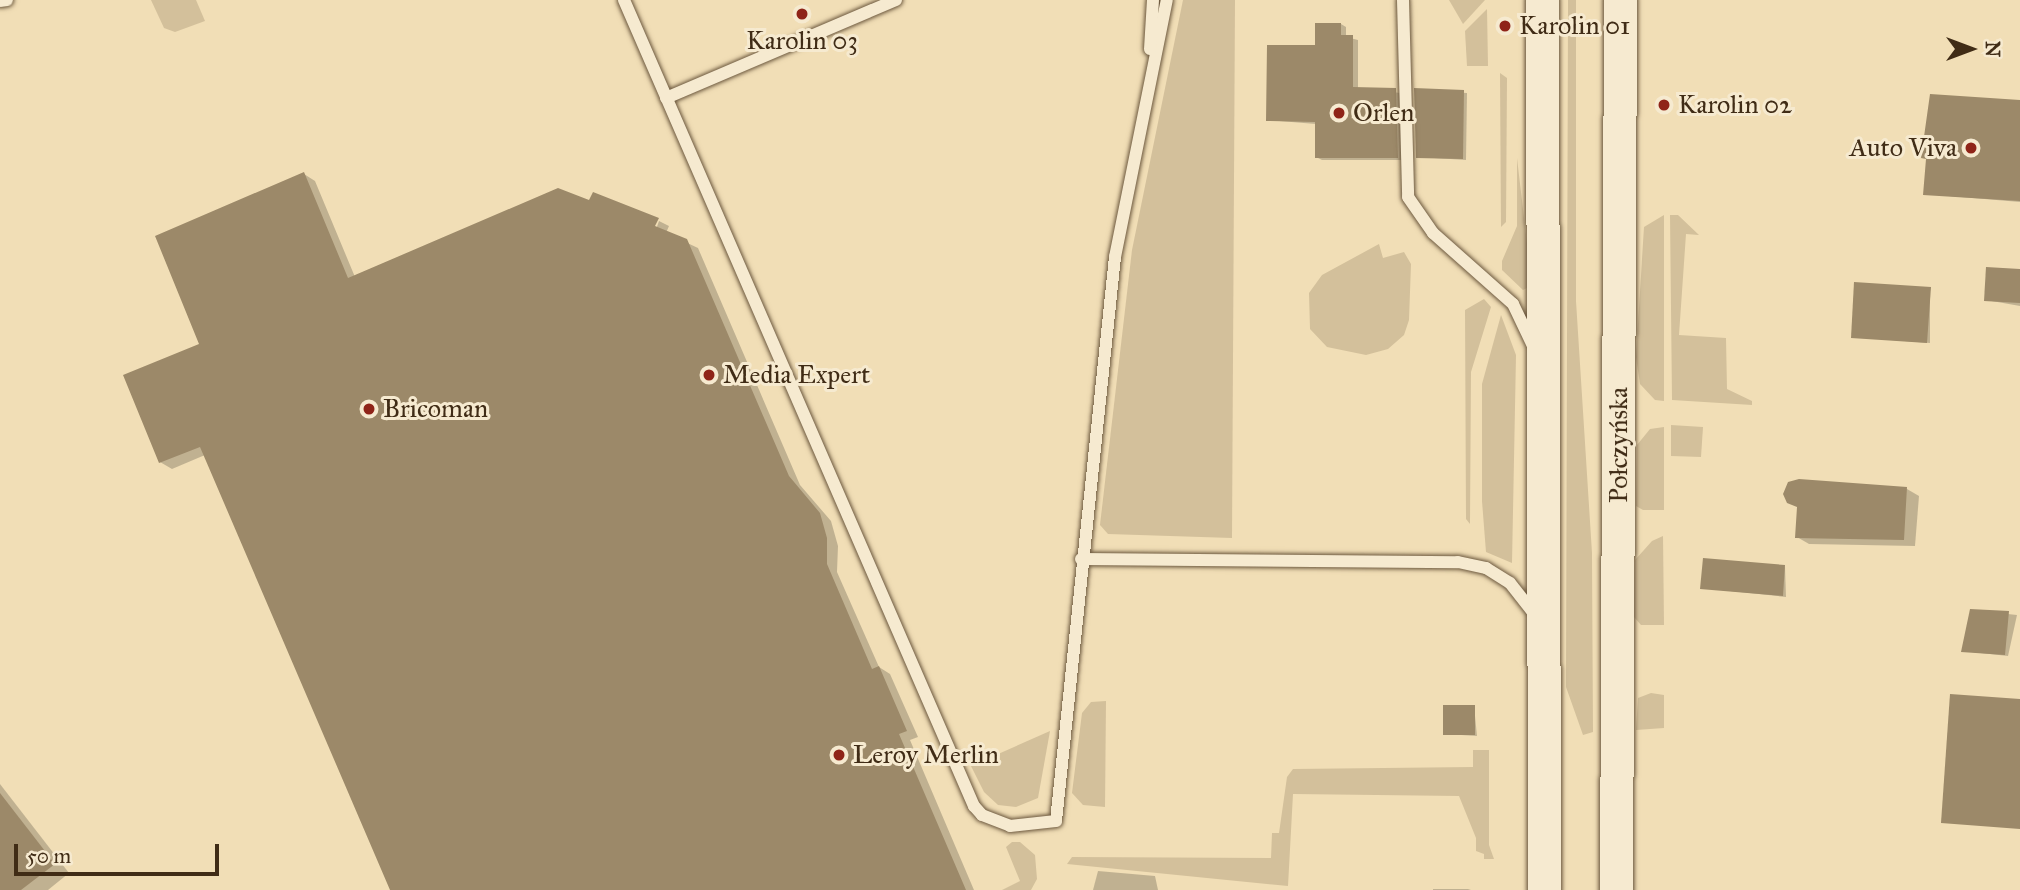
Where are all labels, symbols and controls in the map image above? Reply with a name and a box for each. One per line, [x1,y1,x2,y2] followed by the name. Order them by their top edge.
[794,6,810,22] marker: Karolin 03
[1519,10,1630,42] place label: Karolin 01
[1936,14,2006,84] north arrow
[1497,18,1513,34] marker: Karolin 01
[746,25,858,57] place label: Karolin 03
[1981,41,2004,57] text: N
[1678,89,1792,121] place label: Karolin 02
[1353,97,1414,129] place label: Orlen
[1656,97,1672,113] marker: Karolin 02
[1331,105,1347,121] marker: Orlen
[1849,132,1957,164] place label: Auto Viva
[1963,140,1979,156] marker: Auto Viva
[723,359,870,391] place label: Media Expert
[701,367,717,383] marker: Media Expert
[1603,387,1635,503] street label: Połczyńska
[383,393,488,425] place label: Bricoman
[361,401,377,417] marker: Bricoman
[853,739,999,771] place label: Leroy Merlin
[831,747,847,763] marker: Leroy Merlin
[18,830,222,874] scale bar
[27,843,71,869] text: 50 m

